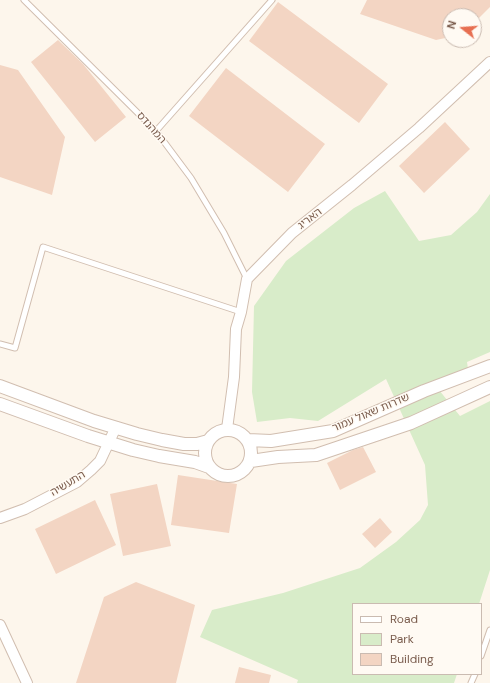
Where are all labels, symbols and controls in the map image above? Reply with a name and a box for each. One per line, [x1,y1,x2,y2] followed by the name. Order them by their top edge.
[442,8,482,48] north arrow
[444,19,459,31] text: N
[133,110,169,146] street label: המהנדס
[295,206,325,232] street label: האריג
[330,391,412,435] street label: שדרות שאול עמור
[48,468,88,500] street label: התעשיה
[352,603,482,675] legend
[390,611,418,627] text: Road
[390,631,414,647] text: Park
[390,651,434,667] text: Building

